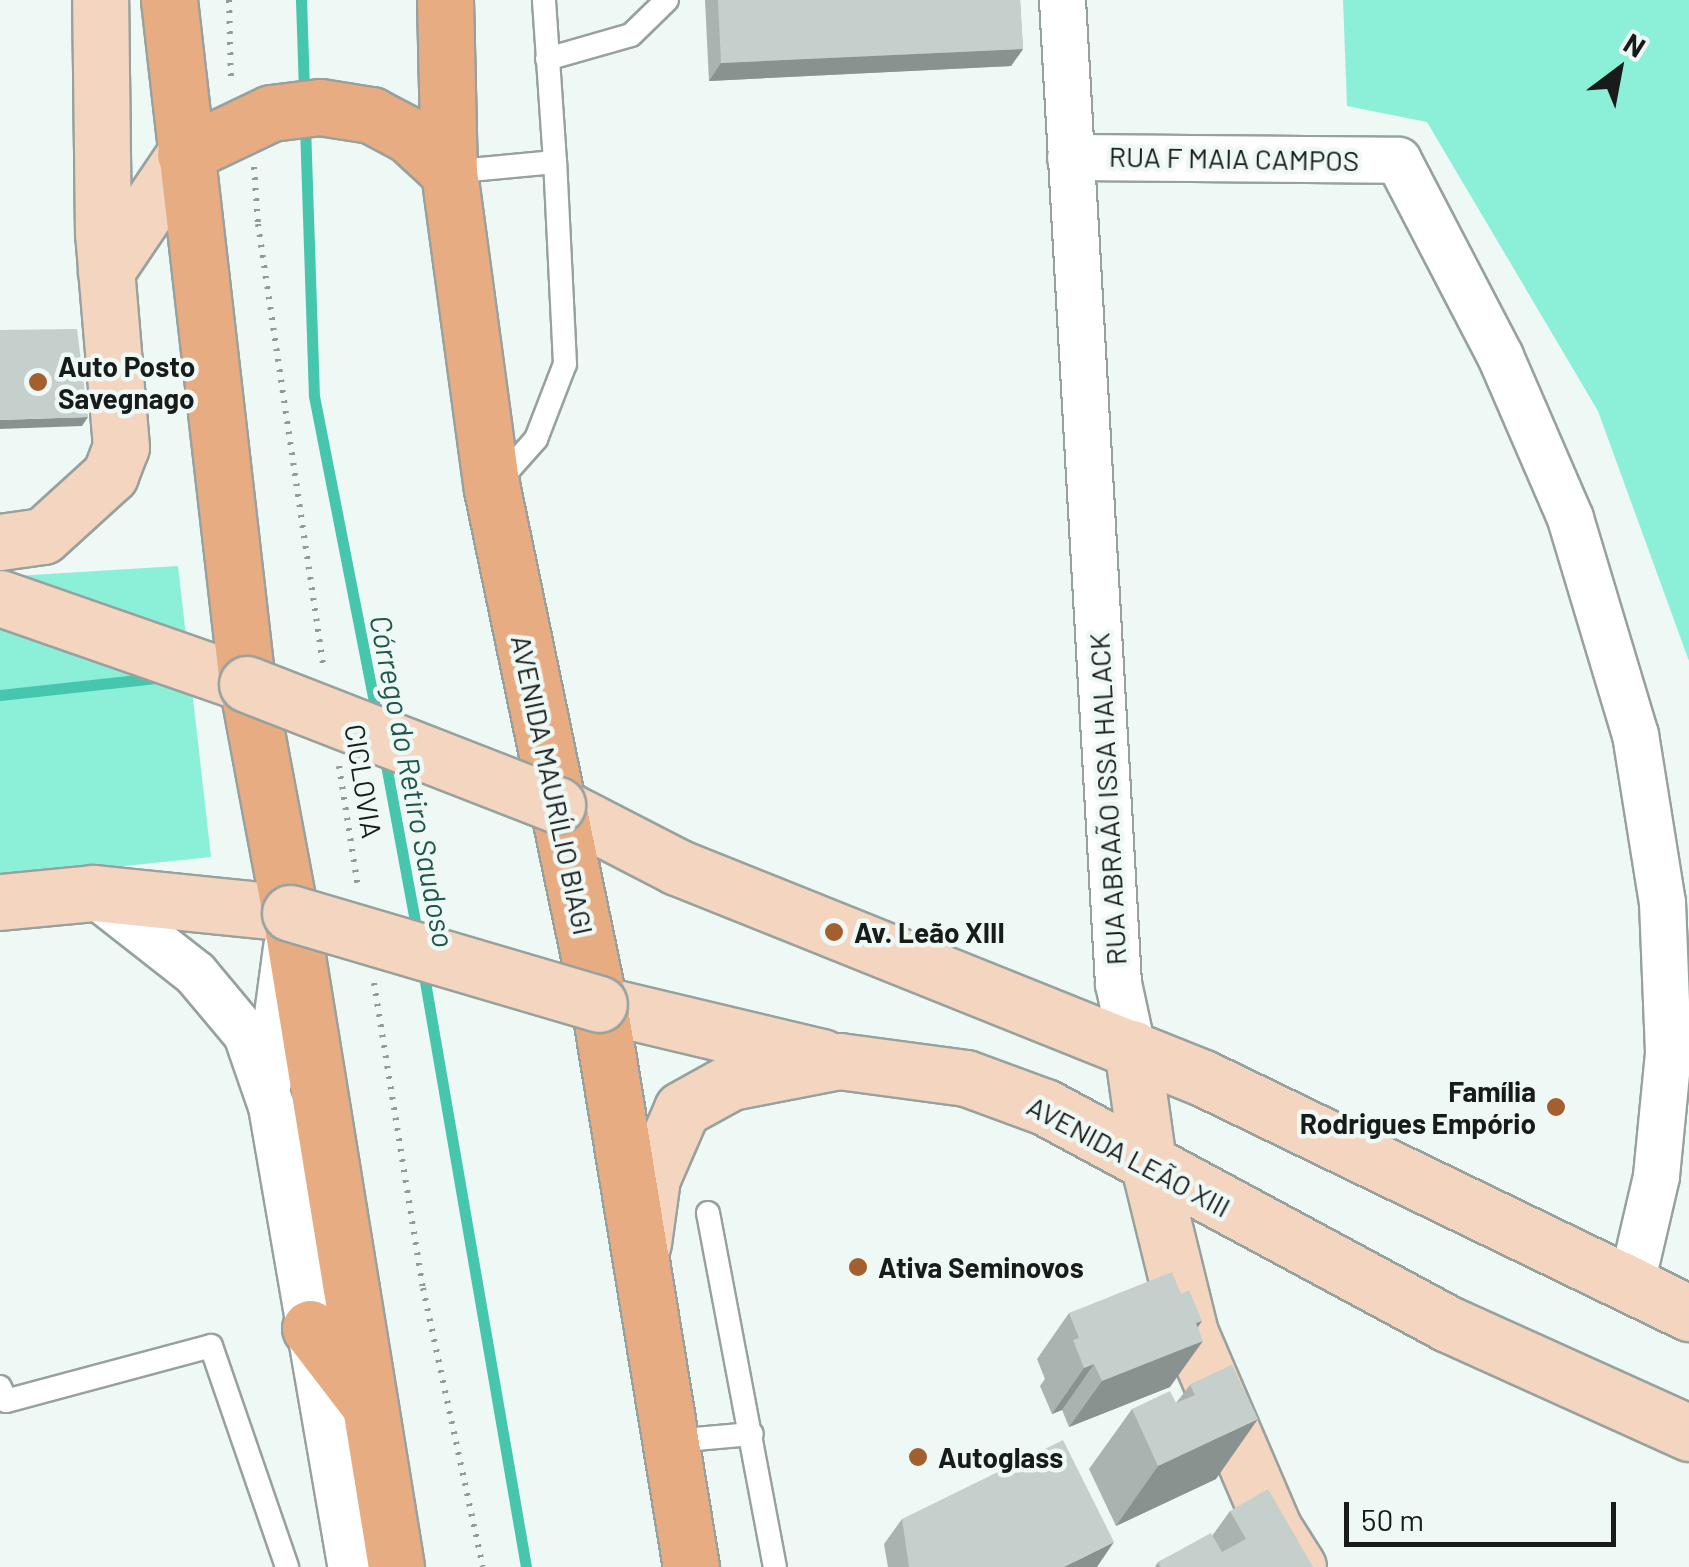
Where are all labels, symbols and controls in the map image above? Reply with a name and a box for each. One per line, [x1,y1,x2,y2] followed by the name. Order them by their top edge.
[1569,20,1669,120] north arrow
[1618,25,1652,64] text: N
[1109,139,1359,177] street label: RUA F MAIA CAMPOS
[58,349,195,415] place label: Auto Posto Savegnago
[27,371,49,393] marker: Auto Posto Savegnago
[363,612,463,950] water label: Córrego do Retiro Saudoso
[505,632,601,938] street label: AVENIDA MAURÍLIO BIAGI
[1082,632,1132,966] street label: RUA ABRAÃO ISSA HALACK
[338,722,390,840] street label: CICLOVIA
[854,915,1005,949] place label: Av. Leão XIII
[823,921,845,943] marker: Av. Leão XIII
[1300,1074,1536,1140] place label: Família Rodrigues Empório
[1022,1088,1236,1224] street label: AVENIDA LEÃO XIII
[1545,1096,1567,1118] marker: Família Rodrigues Empório
[878,1250,1084,1284] place label: Ativa Seminovos
[847,1256,869,1278] marker: Ativa Seminovos
[938,1440,1063,1474] place label: Autoglass
[907,1446,929,1468] marker: Autoglass
[1349,1482,1622,1544] scale bar
[1361,1501,1424,1537] text: 50 m

